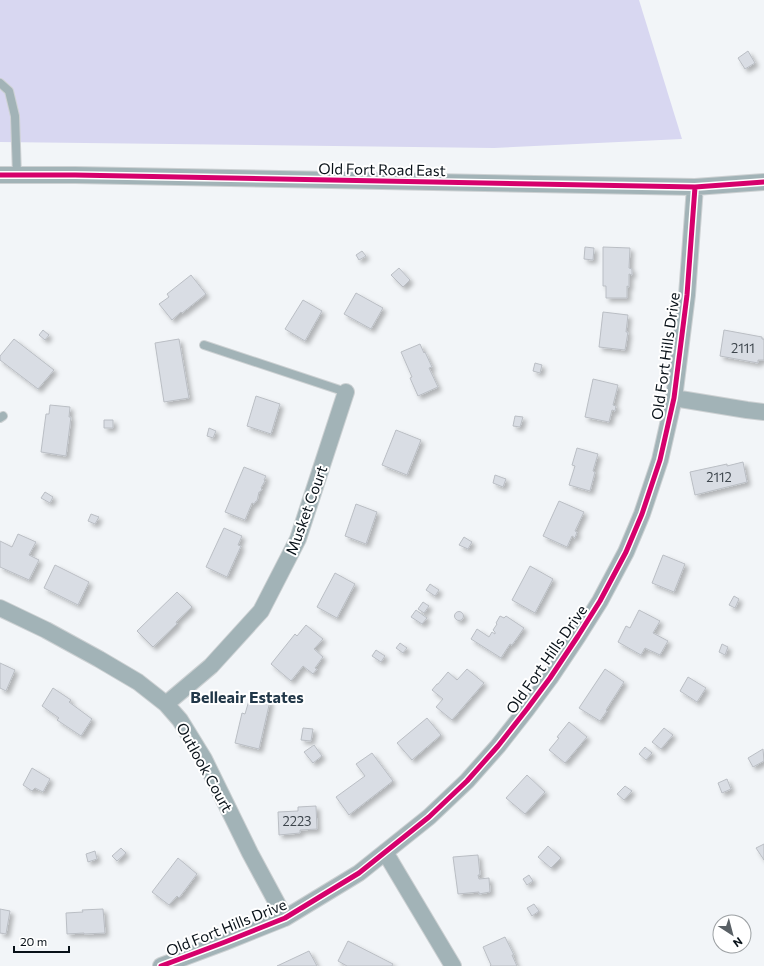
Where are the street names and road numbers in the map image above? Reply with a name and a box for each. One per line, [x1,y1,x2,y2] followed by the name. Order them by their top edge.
[318,159,446,179] street label: Old Fort Road East
[647,291,683,421] street label: Old Fort Hills Drive
[281,463,331,557] street label: Musket Court
[502,601,590,717] street label: Old Fort Hills Drive
[173,719,237,815] street label: Outlook Court
[163,895,289,959] street label: Old Fort Hills Drive

